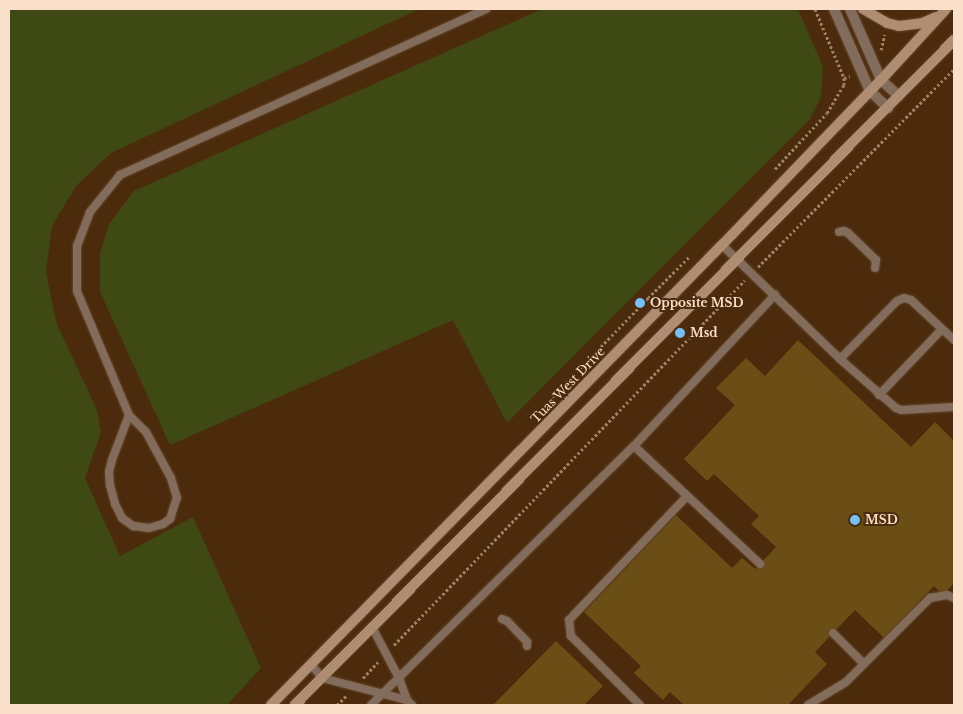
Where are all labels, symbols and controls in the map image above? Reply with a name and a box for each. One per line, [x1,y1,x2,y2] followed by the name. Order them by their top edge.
[650,296,743,310] place label: Opposite MSD
[634,297,646,309] marker: Opposite MSD
[690,326,718,340] place label: Msd
[674,327,686,339] marker: Msd
[528,344,608,426] street label: Tuas West Drive
[865,513,898,527] place label: MSD
[849,514,861,526] marker: MSD

